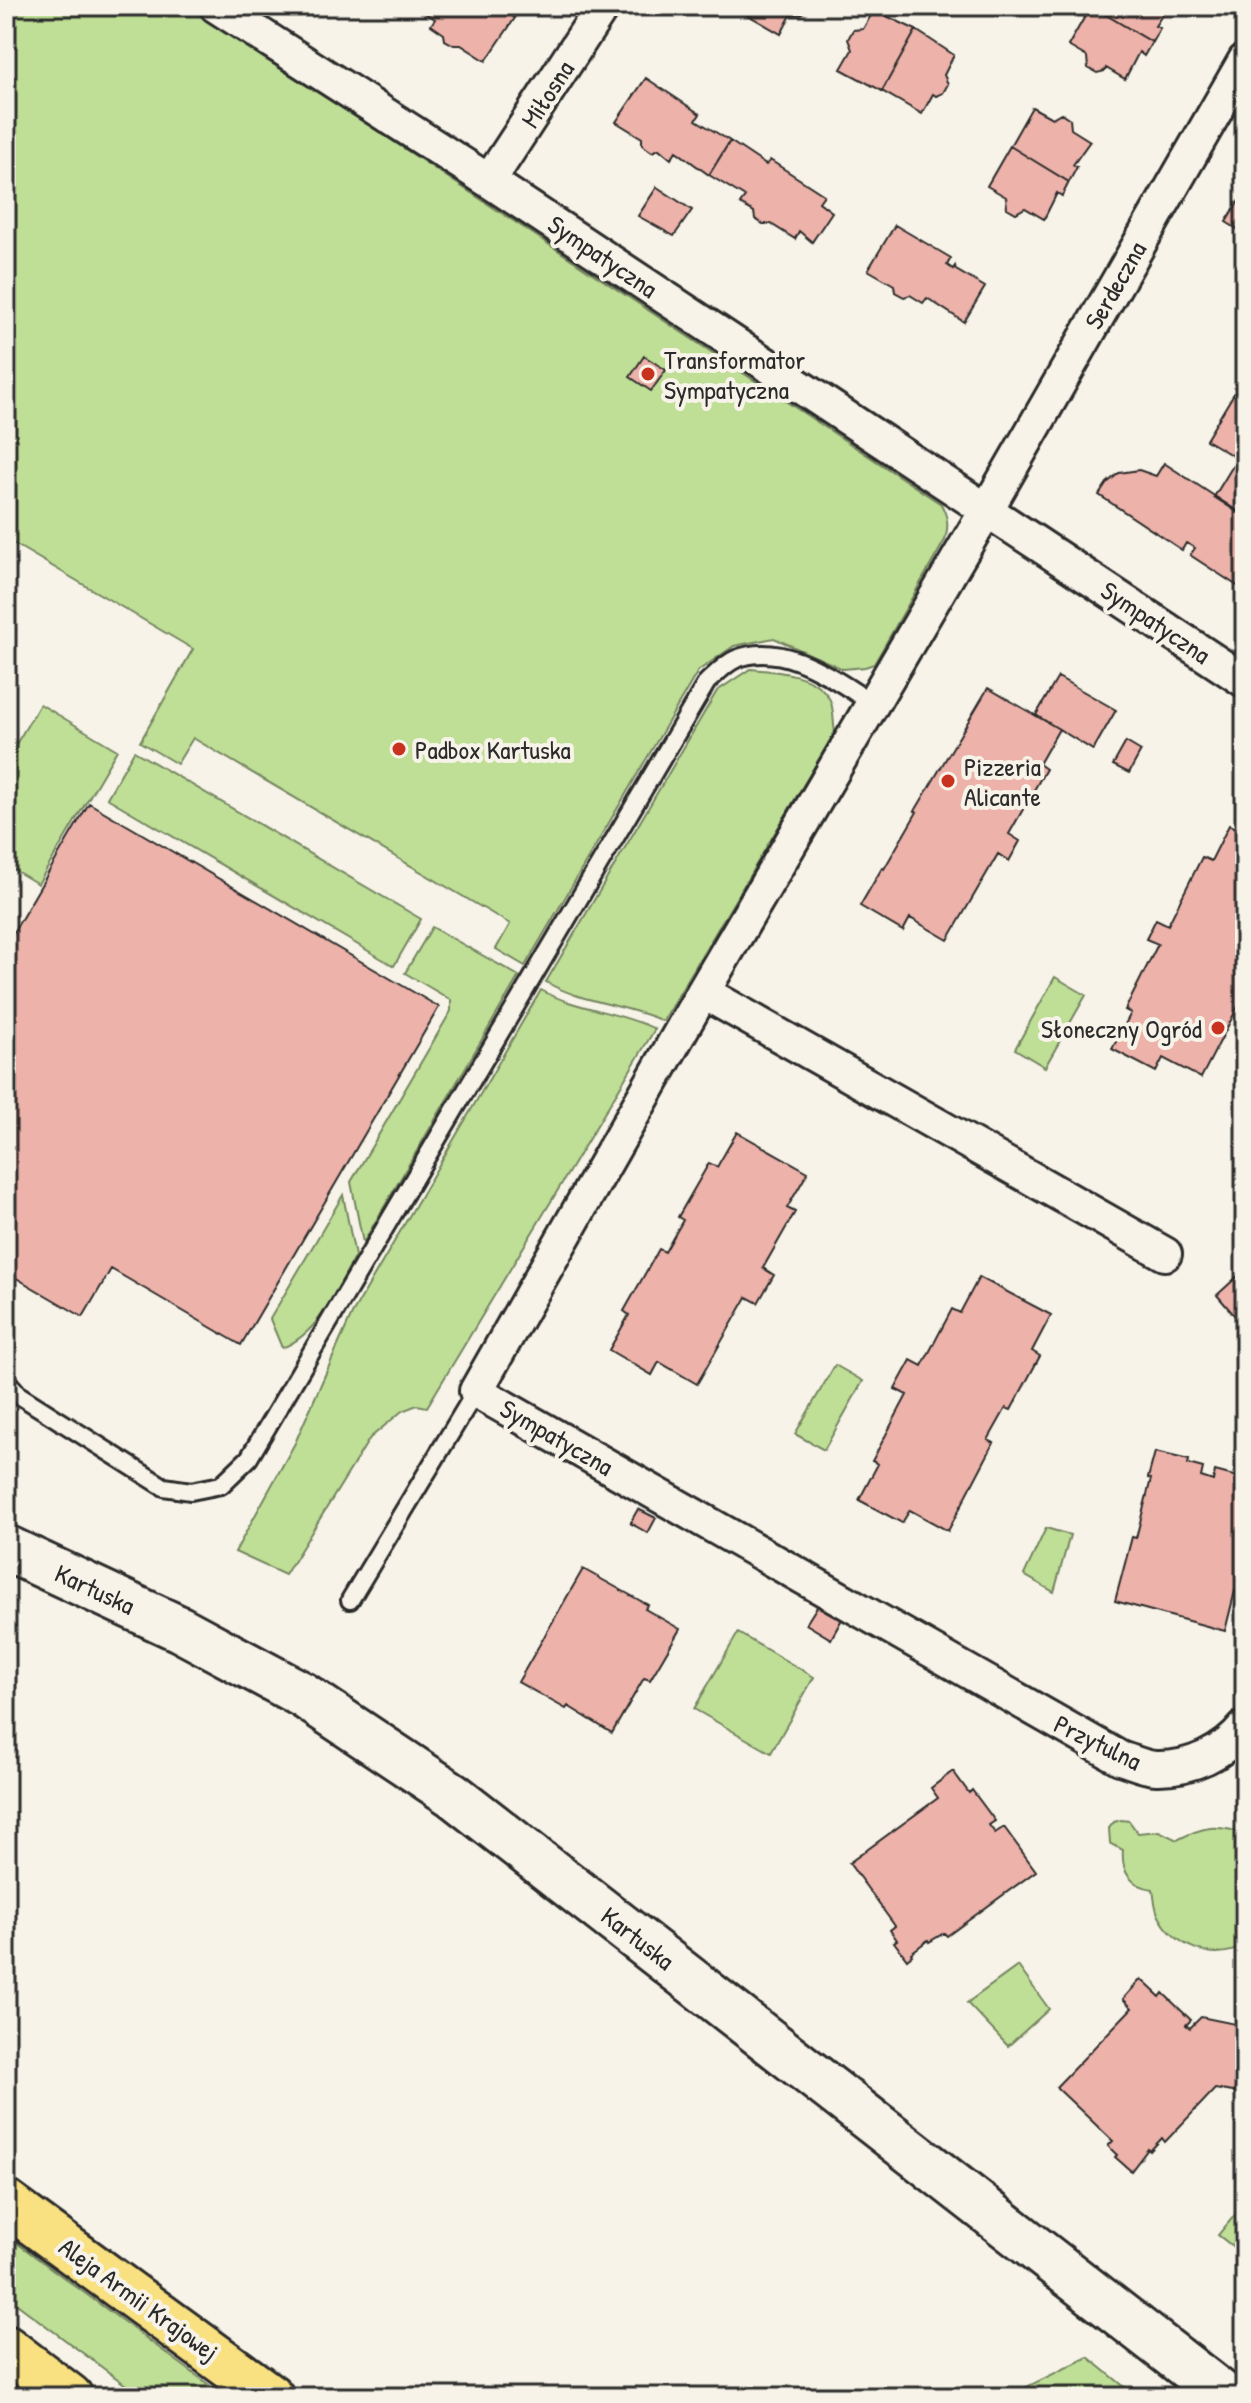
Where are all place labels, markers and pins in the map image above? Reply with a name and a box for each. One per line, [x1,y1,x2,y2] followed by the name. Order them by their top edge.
[664,342,805,407] place label: Transformator Sympatyczna
[639,365,657,383] marker: Transformator Sympatyczna
[415,732,571,767] place label: Padbox Kartuska
[390,740,408,758] marker: Padbox Kartuska
[964,749,1041,814] place label: Pizzeria Alicante
[939,772,957,790] marker: Pizzeria Alicante
[1041,1011,1202,1046] place label: Słoneczny Ogród
[1209,1019,1227,1037] marker: Słoneczny Ogród

